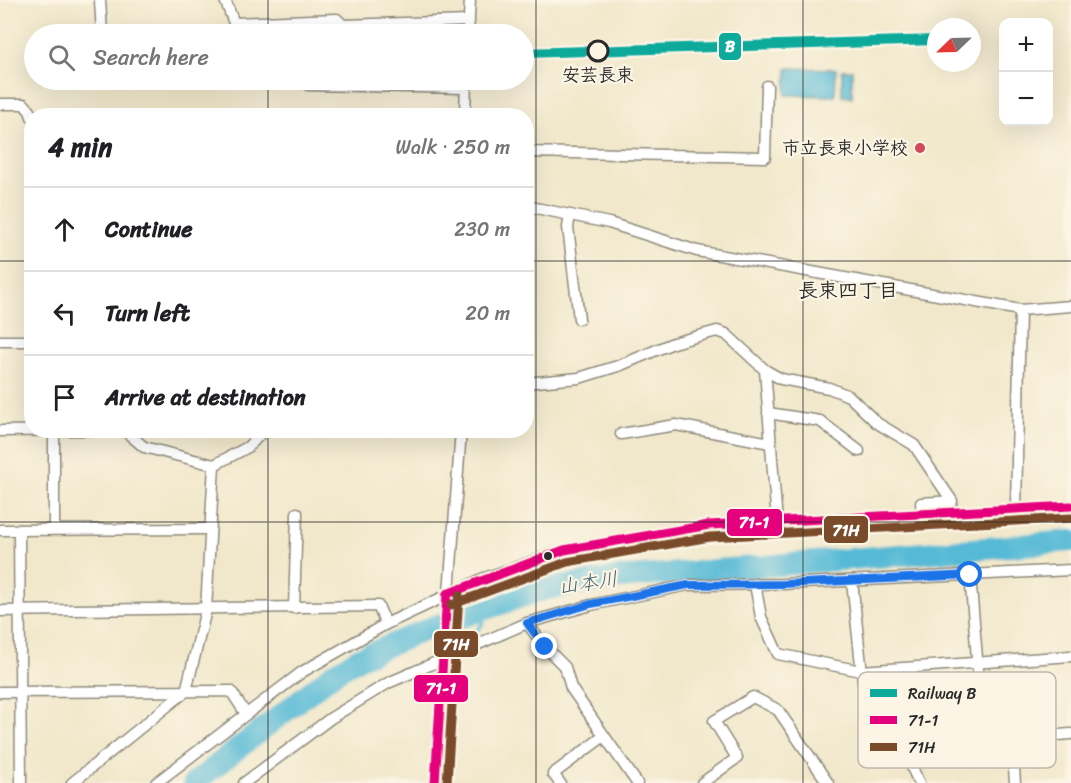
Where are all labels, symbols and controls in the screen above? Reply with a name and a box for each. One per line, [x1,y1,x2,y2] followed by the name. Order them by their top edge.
[927,18,981,72] north arrow
[999,18,1053,126] map controls
[999,18,1053,72] button: +
[24,24,534,90] search box
[718,32,742,61] line badge: B
[725,32,736,61] text: B
[93,38,209,77] text: Search here
[587,40,609,62] marker: 安芸長束
[45,41,78,74] icon: search
[562,59,634,91] place label: 安芸長束
[999,72,1053,126] button: −
[48,124,112,170] text: 4 min
[396,130,510,165] text: Walk · 250 m
[782,132,908,164] place label: 市立長束小学校
[913,141,927,155] marker: 市立長束小学校
[105,210,193,249] text: Continue
[454,212,510,247] text: 230 m
[48,213,81,246] icon: ahead
[798,273,898,308] district label: 長束四丁目
[105,294,190,333] text: Turn left
[465,296,510,331] text: 20 m
[48,297,81,330] icon: left
[105,378,306,417] text: Arrive at destination
[48,381,81,414] icon: arrive
[726,508,783,537] line badge: 71-1
[739,508,769,537] text: 71-1
[823,515,869,544] line badge: 71H
[832,516,860,545] text: 71H
[542,550,554,562] unlabelled marker
[556,561,620,605] water label: 山本川
[956,561,982,587] route start
[433,630,479,658] line badge: 71H
[442,630,470,659] text: 71H
[531,633,557,659] route end
[858,672,1056,768] legend
[413,674,469,703] line badge: 71-1
[426,674,456,703] text: 71-1
[908,679,976,708] text: Railway B
[908,706,938,735] text: 71-1
[908,733,936,762] text: 71H

